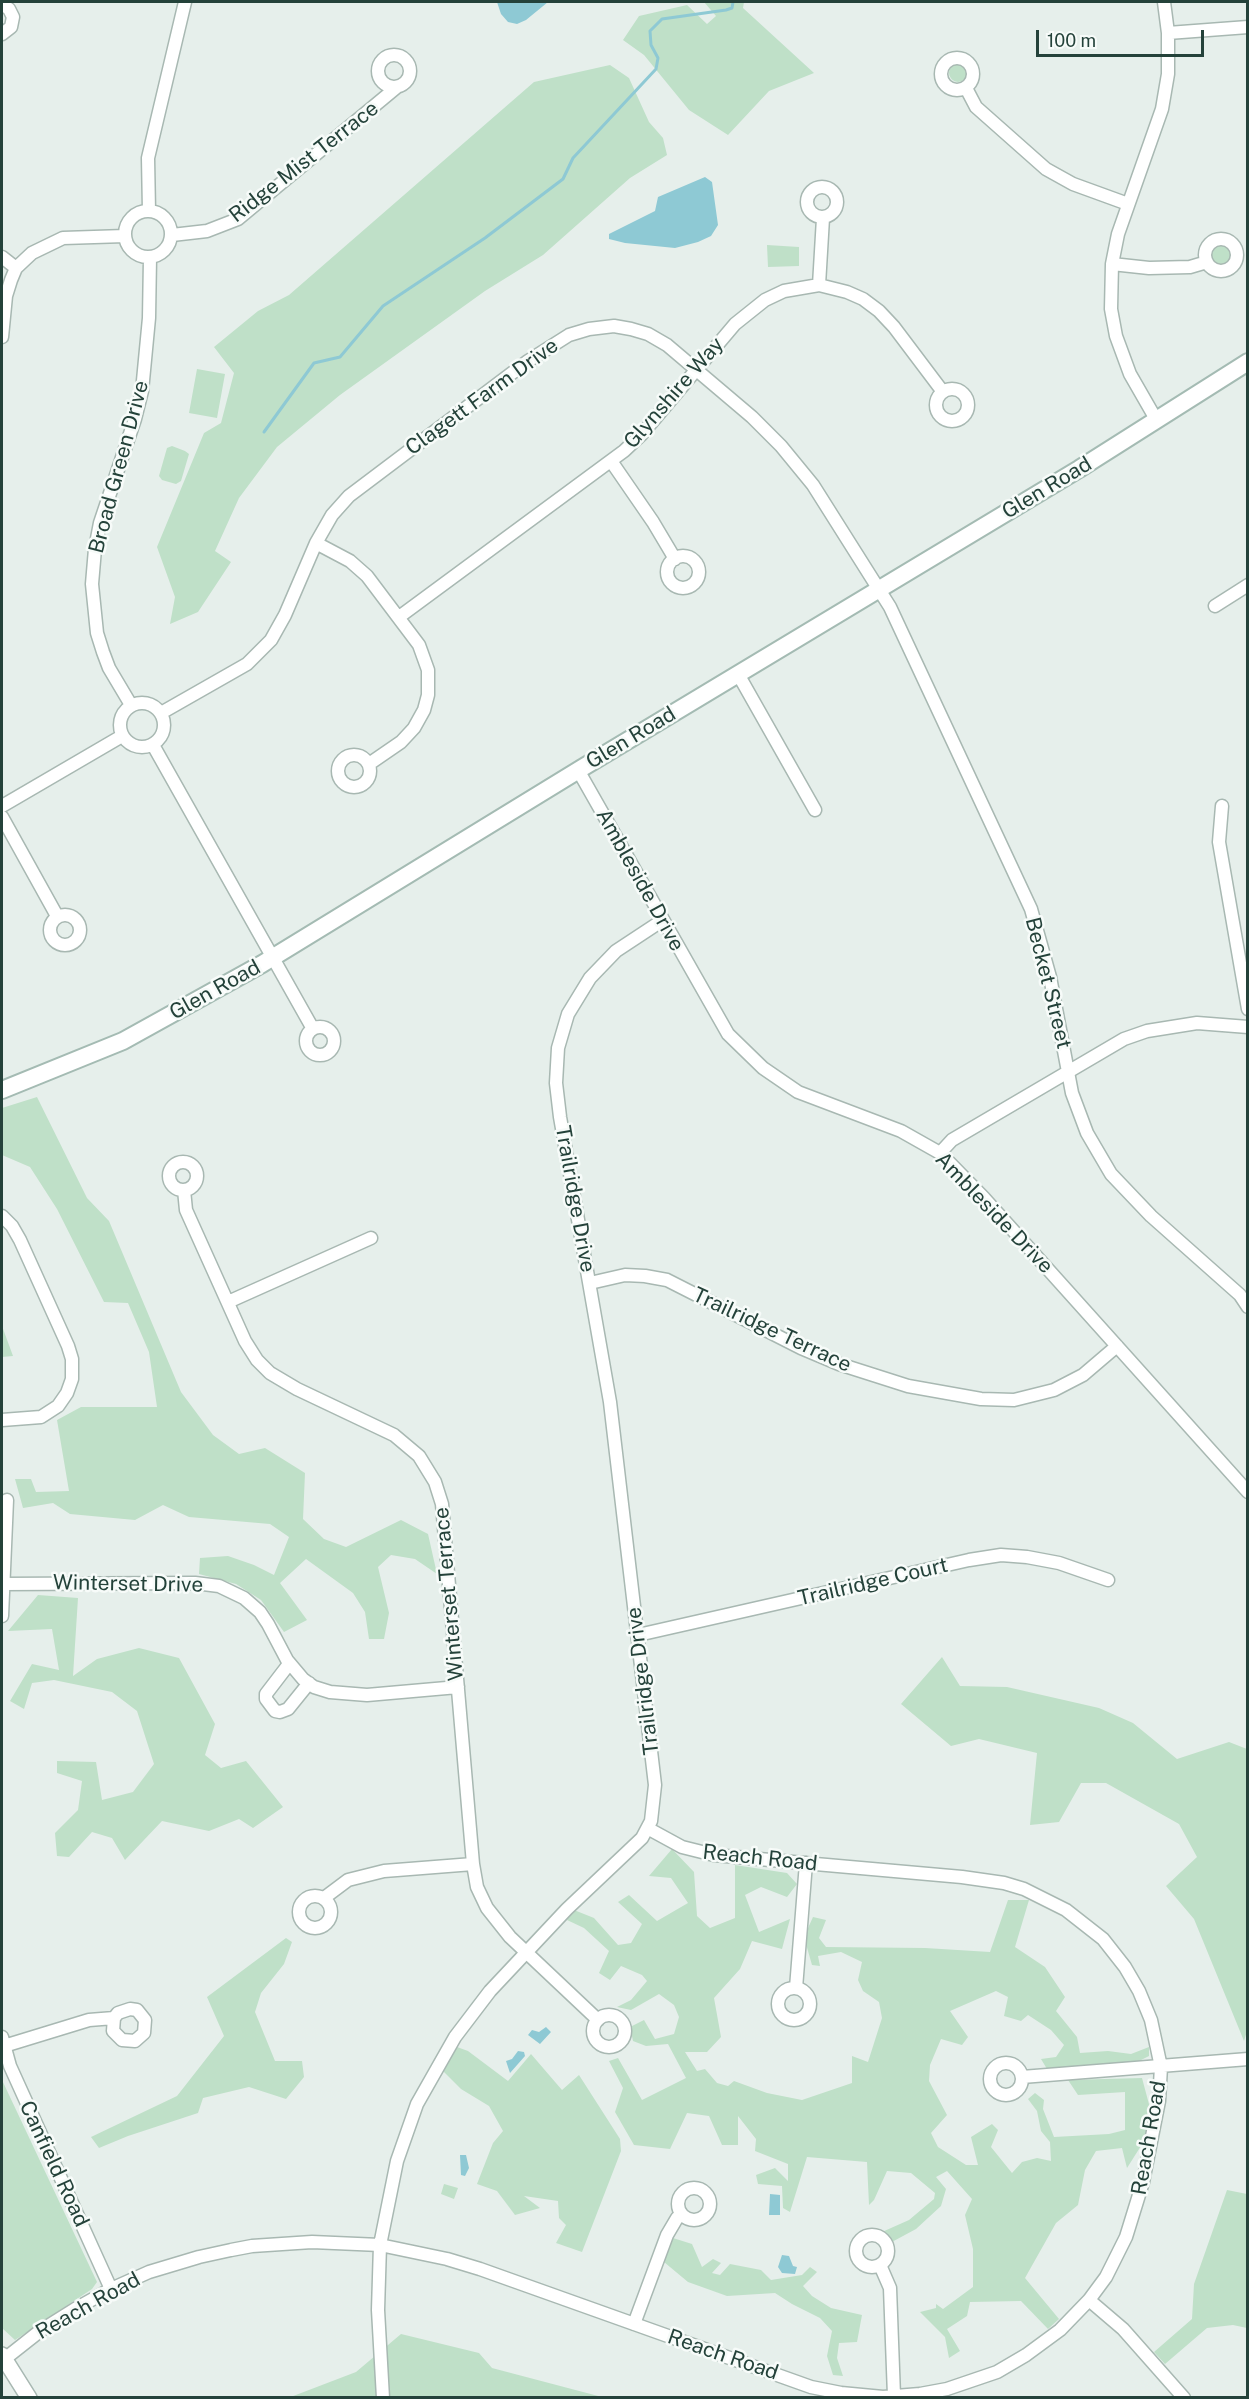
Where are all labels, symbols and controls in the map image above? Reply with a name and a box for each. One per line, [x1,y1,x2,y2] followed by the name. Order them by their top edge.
[1039,18,1207,56] scale bar
[1047,30,1096,51] text: 100 m
[224,96,384,228] street label: Ridge Mist Terrace
[619,332,729,454] street label: Glynshire Way
[401,333,563,461] street label: Clagett Farm Drive
[84,378,154,556] street label: Broad Green Drive
[998,451,1096,525] street label: Glen Road
[582,701,680,775] street label: Glen Road
[590,804,690,956] street label: Ambleside Drive
[1019,915,1077,1051] street label: Becket Street
[165,955,265,1025] street label: Glen Road
[550,1124,600,1274] street label: Trailridge Drive
[930,1147,1058,1279] street label: Ambleside Drive
[689,1282,855,1378] street label: Trailridge Terrace
[429,1506,469,1682] street label: Winterset Terrace
[796,1553,950,1611] street label: Trailridge Court
[53,1570,203,1598] street label: Winterset Drive
[621,1606,665,1756] street label: Trailridge Drive
[701,1839,819,1877] street label: Reach Road
[1127,2079,1171,2197] street label: Reach Road
[14,2097,94,2231] street label: Canfield Road
[31,2267,145,2345] street label: Reach Road
[664,2324,782,2386] street label: Reach Road

